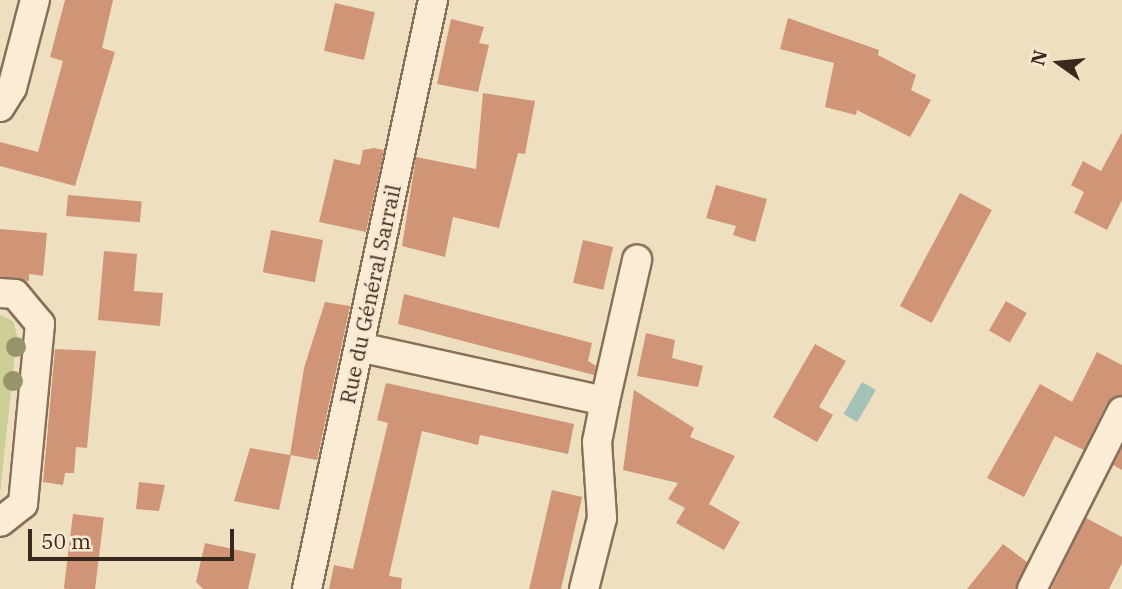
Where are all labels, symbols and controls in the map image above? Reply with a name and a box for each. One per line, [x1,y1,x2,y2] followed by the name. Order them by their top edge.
[1024,28,1094,98] north arrow
[1025,47,1052,68] text: N
[334,182,406,406] street label: Rue du Général Sarrail
[32,516,238,560] scale bar
[41,527,91,555] text: 50 m

